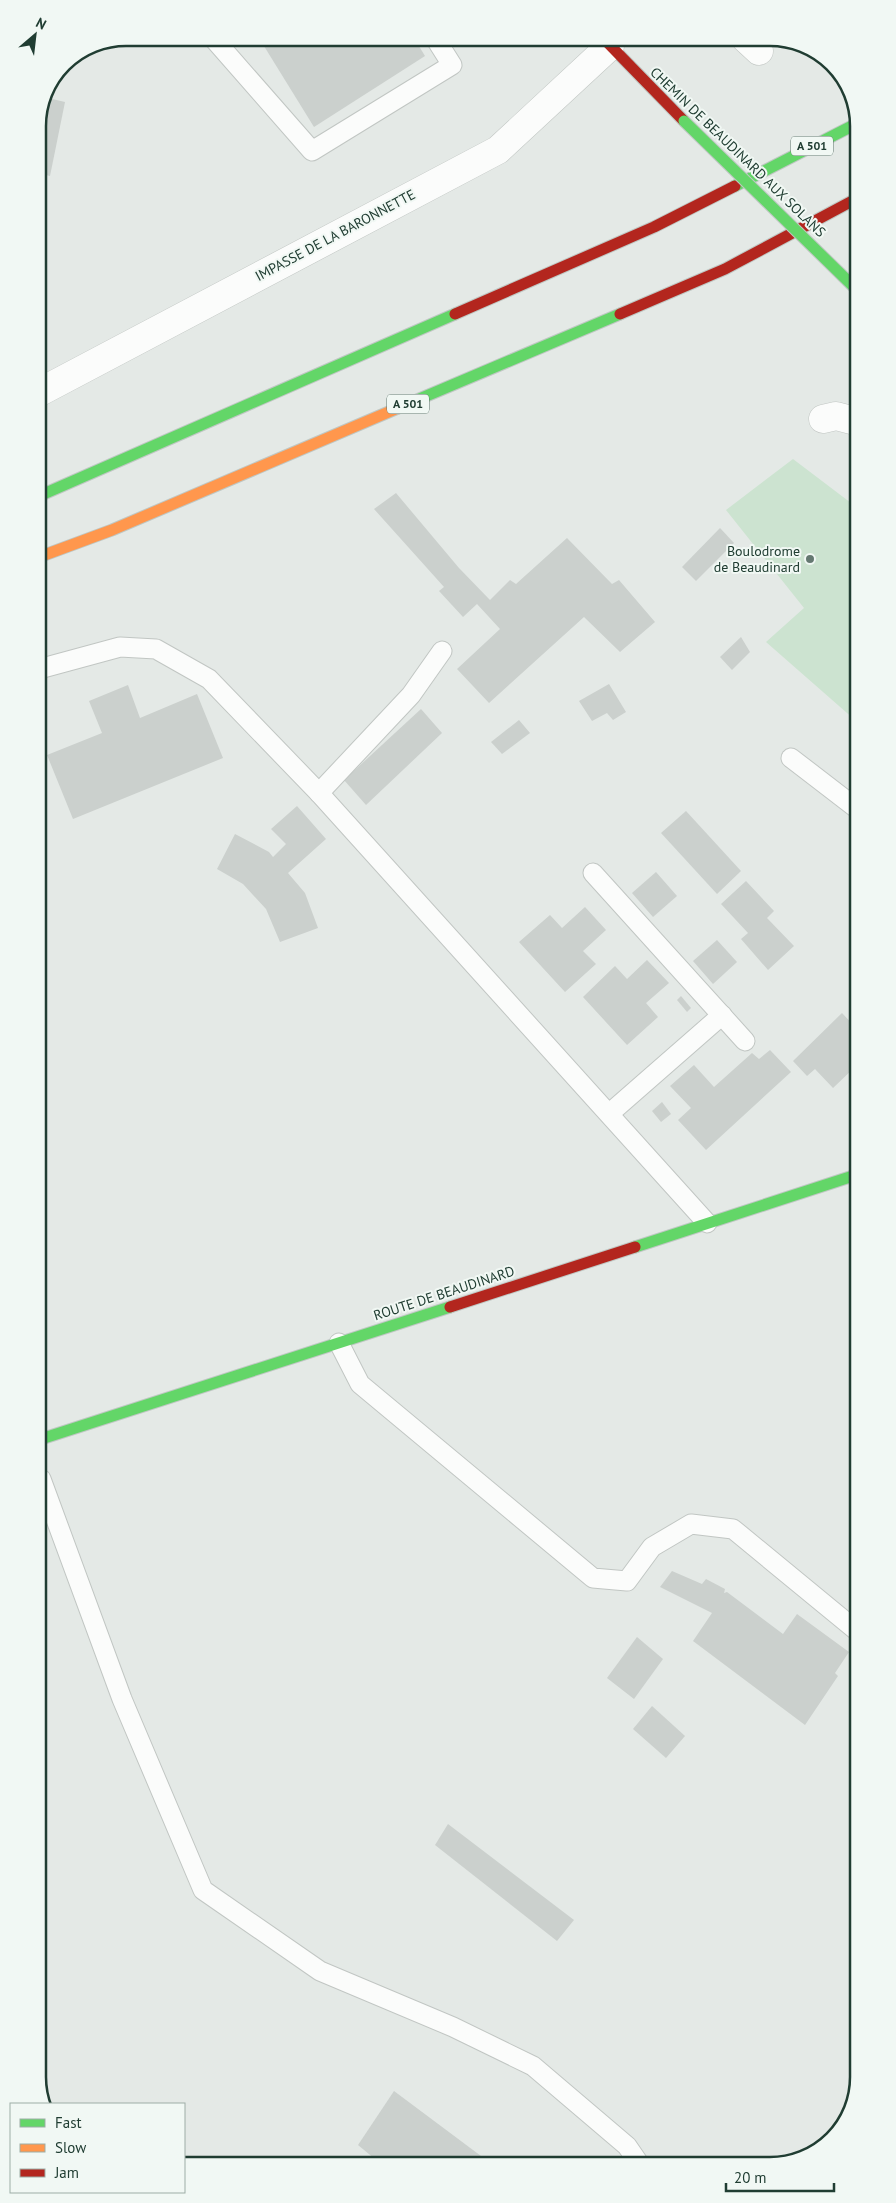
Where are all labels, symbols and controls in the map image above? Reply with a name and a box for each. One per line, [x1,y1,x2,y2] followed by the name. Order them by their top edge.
[10,10,60,60] north arrow
[33,13,49,34] text: N
[647,63,829,241] street label: CHEMIN DE BEAUDINARD AUX SOLANS
[791,136,833,156] road number: A 501
[252,185,418,285] street label: IMPASSE DE LA BARONNETTE
[387,394,429,414] road number: A 501
[714,542,800,576] place label: Boulodrome de Beaudinard
[804,553,816,565] marker: Boulodrome de Beaudinard
[371,1262,517,1324] street label: ROUTE DE BEAUDINARD
[10,2103,185,2193] legend
[55,2113,82,2132] text: Fast
[55,2138,86,2157] text: Slow
[726,2160,834,2192] scale bar
[54,2163,79,2182] text: Jam
[734,2168,767,2187] text: 20 m

